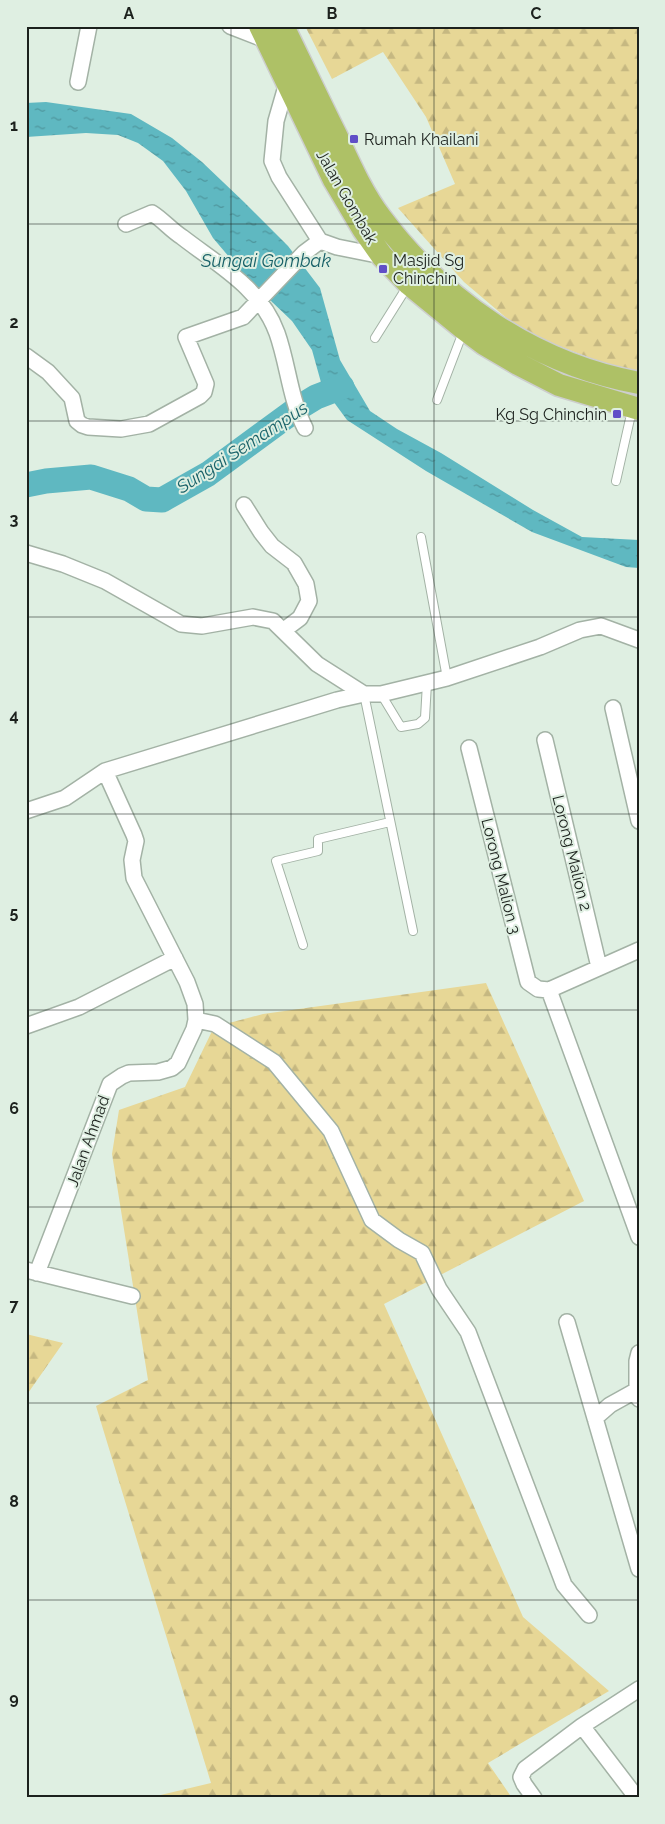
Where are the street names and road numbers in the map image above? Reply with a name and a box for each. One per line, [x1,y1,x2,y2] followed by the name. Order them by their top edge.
[312,147,382,248] street label: Jalan Gombak
[548,793,596,913] street label: Lorong Malion 2
[477,816,525,936] street label: Lorong Malion 3
[63,1093,113,1189] street label: Jalan Ahmad

